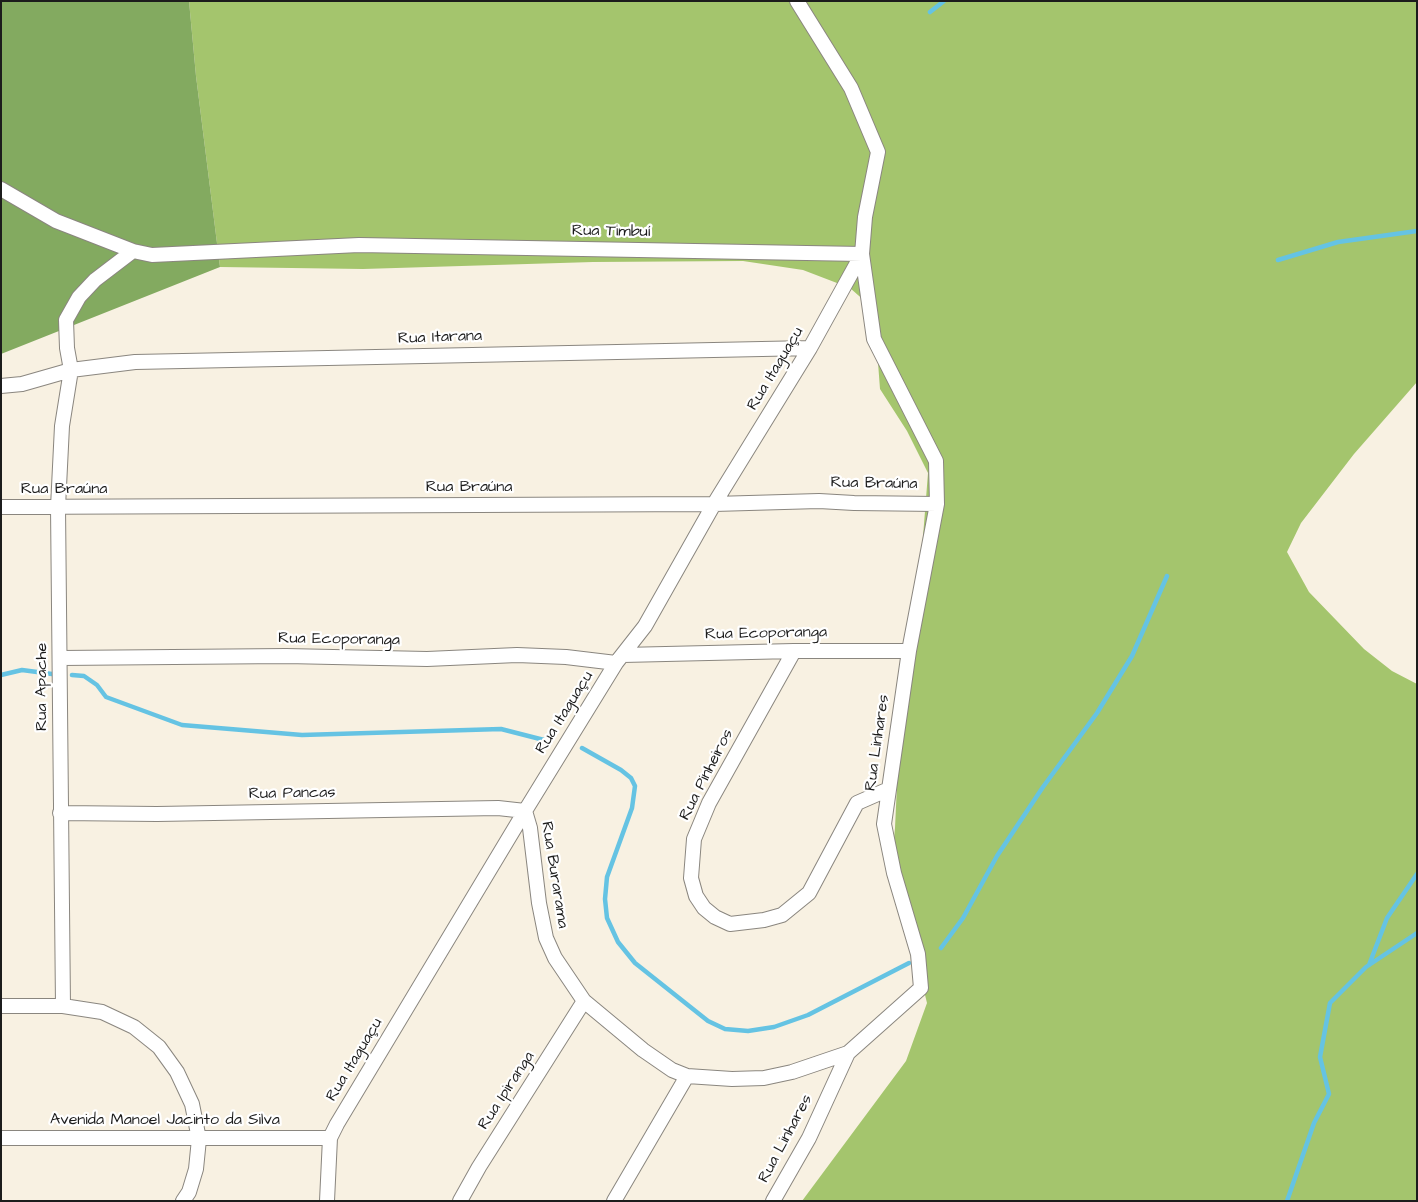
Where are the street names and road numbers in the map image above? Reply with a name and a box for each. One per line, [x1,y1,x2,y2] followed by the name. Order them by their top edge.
[572,222,650,242] street label: Rua Timbuí
[744,324,808,414] street label: Rua Itaguaçu
[398,327,482,349] street label: Rua Itarana
[830,474,918,494] street label: Rua Braúna
[426,478,512,498] street label: Rua Braúna
[21,480,107,500] street label: Rua Braúna
[705,623,827,645] street label: Rua Ecoporanga
[278,629,400,651] street label: Rua Ecoporanga
[33,643,53,731] street label: Rua Apache
[532,668,598,758] street label: Rua Itaguaçu
[862,694,894,792] street label: Rua Linhares
[676,726,738,824] street label: Rua Pinheiros
[248,784,336,804] street label: Rua Pancas
[536,820,572,930] street label: Rua Burarama
[323,1015,387,1105] street label: Rua Itaguaçu
[475,1048,539,1134] street label: Rua Ipiranga
[755,1092,817,1186] street label: Rua Linhares
[50,1111,280,1131] street label: Avenida Manoel Jacinto da Silva

